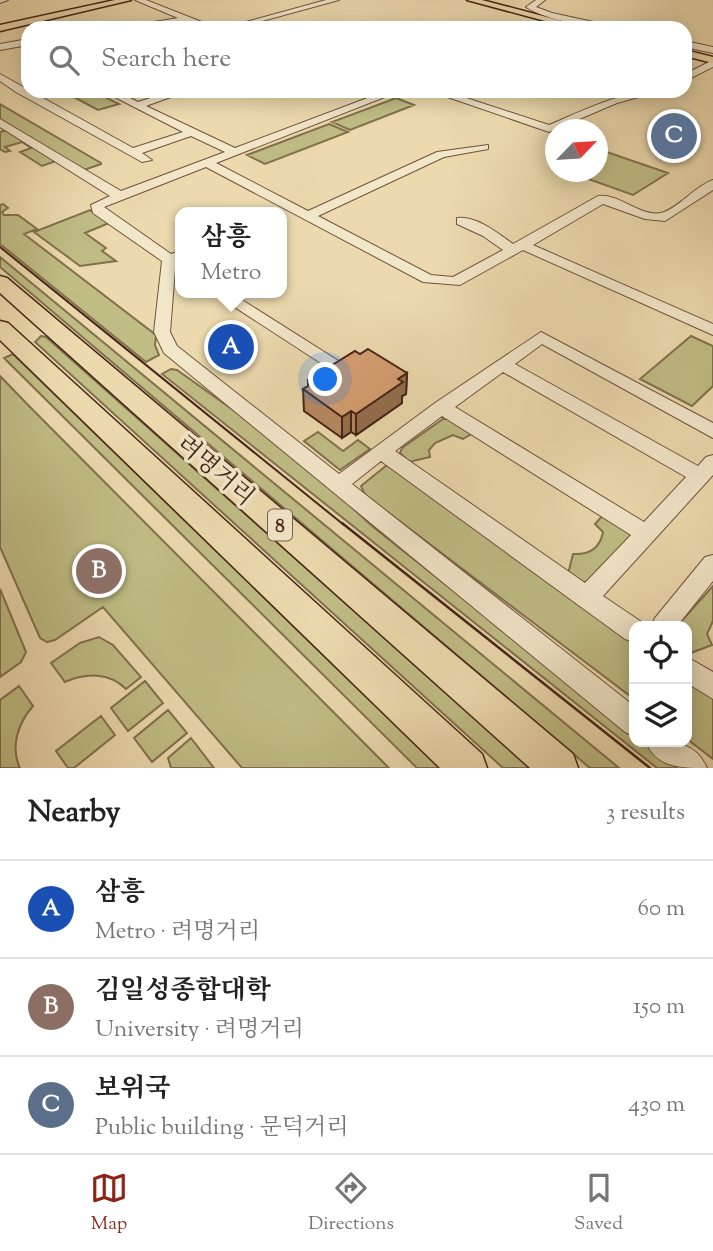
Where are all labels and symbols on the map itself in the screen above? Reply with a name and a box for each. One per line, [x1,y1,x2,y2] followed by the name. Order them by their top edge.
[651,110,697,162] pin: C
[545,119,608,182] north arrow
[208,321,254,373] pin: A
[308,362,342,396] your location
[169,428,261,515] street label: 려명거리
[268,510,292,540] road number: 8
[76,545,122,597] pin: B

